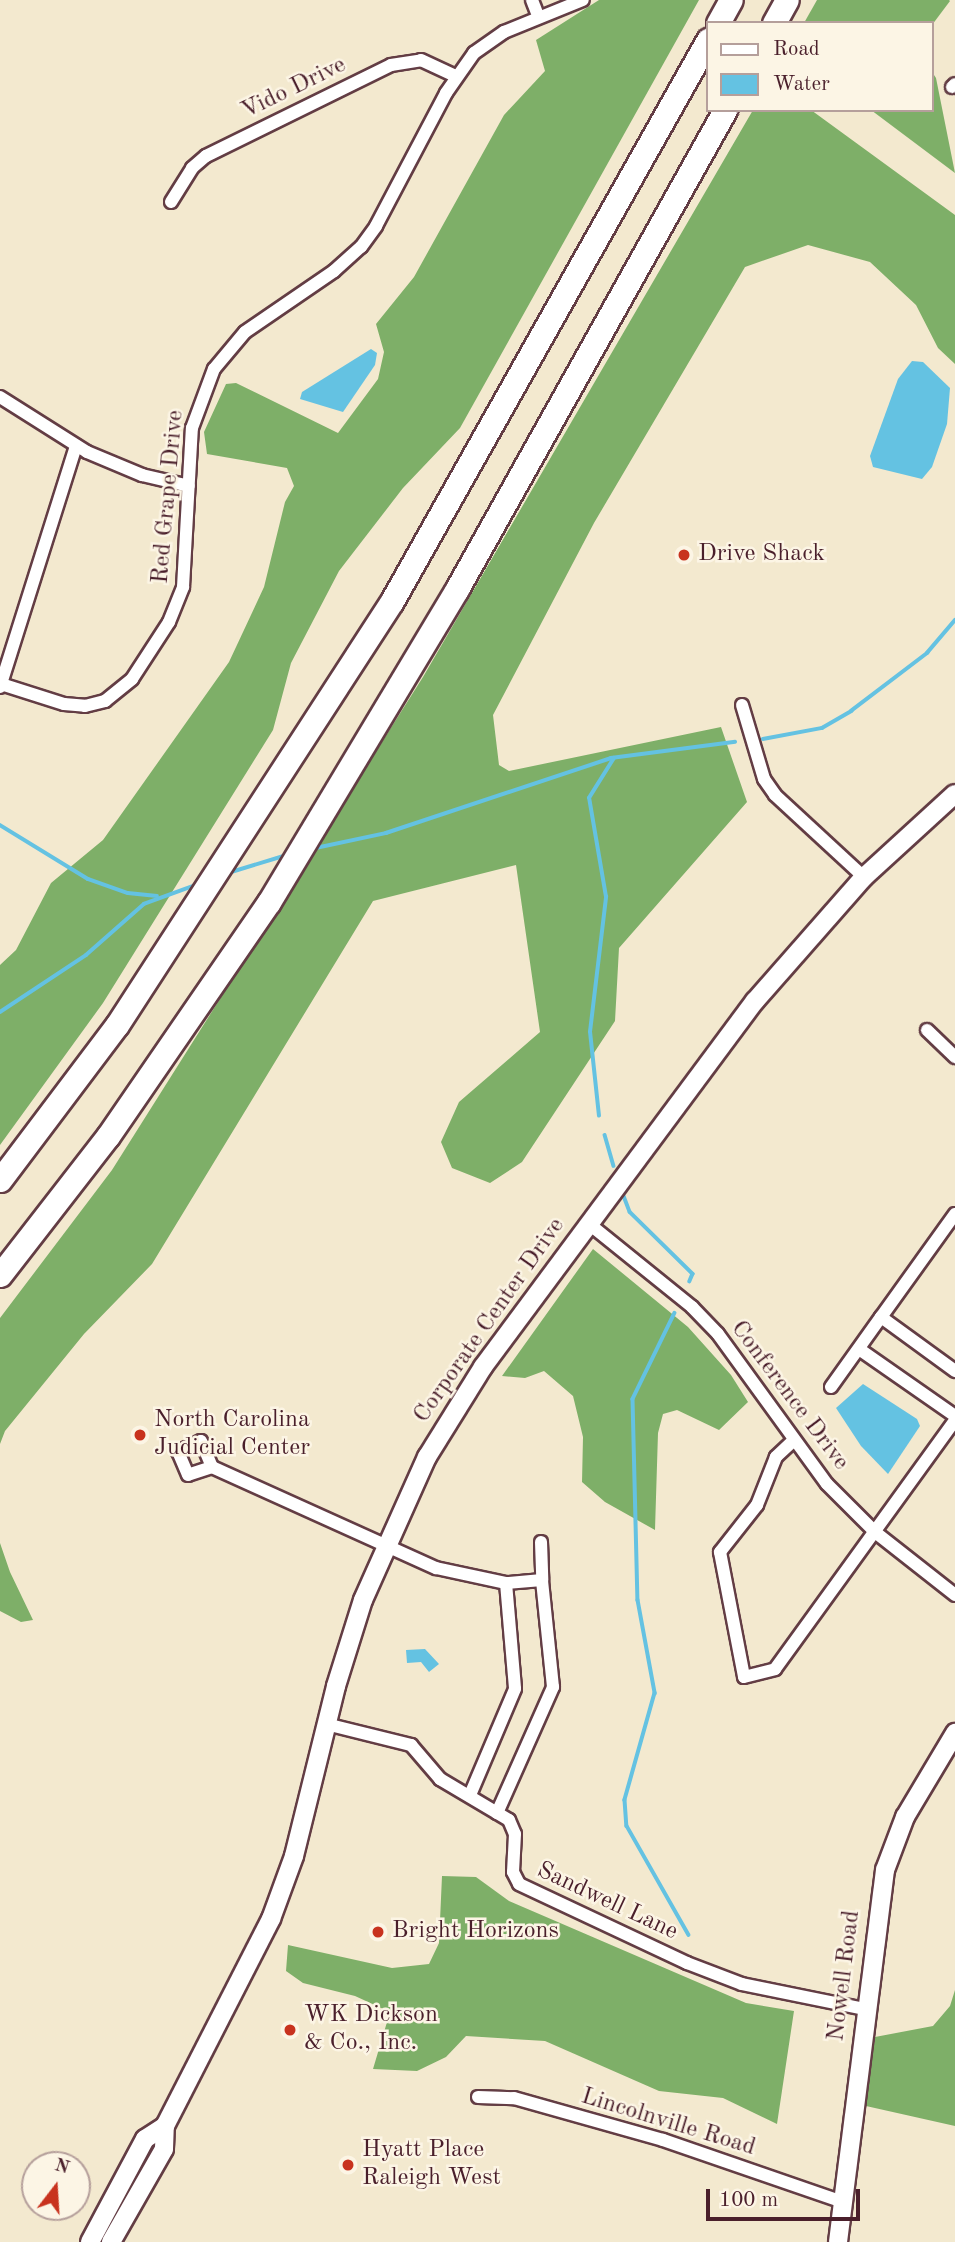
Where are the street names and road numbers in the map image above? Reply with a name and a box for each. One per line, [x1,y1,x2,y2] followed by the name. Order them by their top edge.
[237,51,351,127] street label: Vido Drive
[147,409,191,585] street label: Red Grape Drive
[408,1213,572,1429] street label: Corporate Center Drive
[723,1316,855,1476] street label: Conference Drive
[532,1857,682,1947] street label: Sandwell Lane
[823,1909,867,2043] street label: Nowell Road
[577,2083,759,2163] street label: Lincolnville Road

